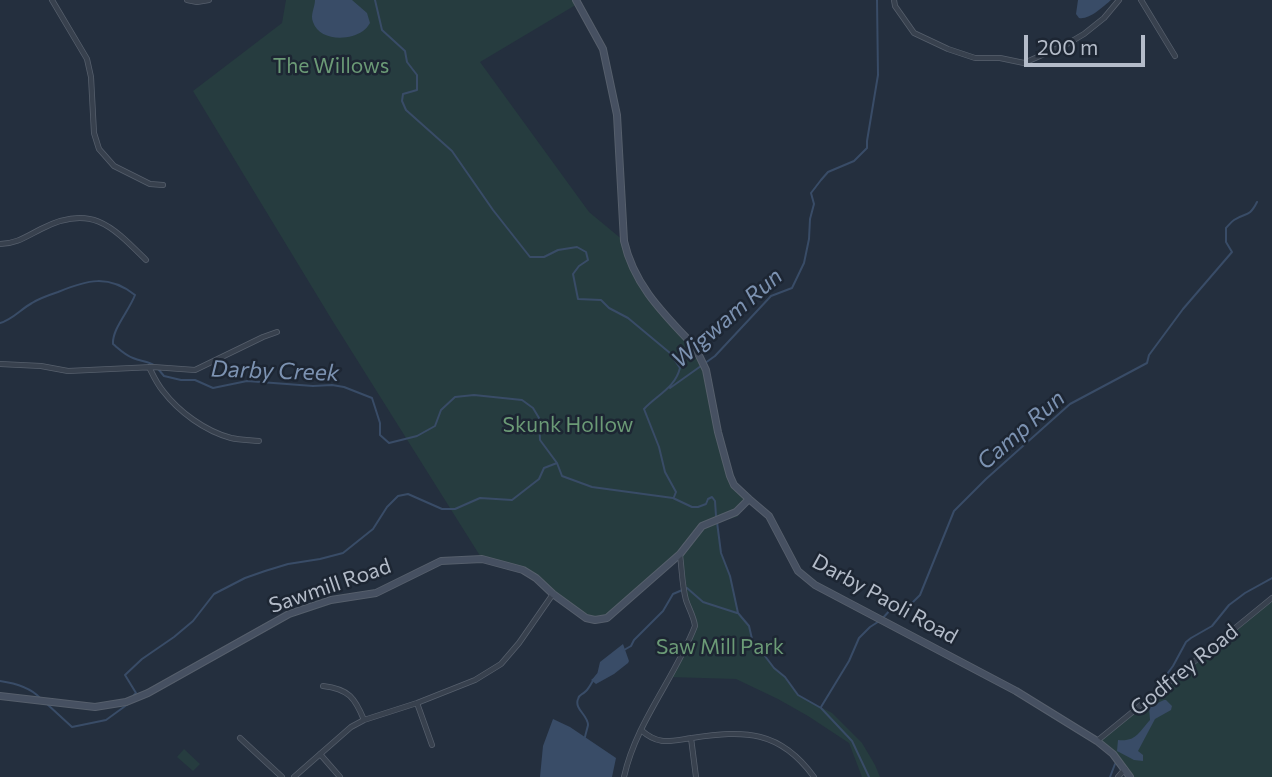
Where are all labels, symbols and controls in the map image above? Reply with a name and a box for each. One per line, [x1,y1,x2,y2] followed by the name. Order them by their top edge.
[1027,21,1148,65] scale bar
[1037,34,1098,59] text: 200 m
[273,53,389,79] park label: The Willows
[666,262,788,374] water label: Wigwam Run
[210,355,340,387] water label: Darby Creek
[972,384,1070,476] water label: Camp Run
[503,412,633,438] park label: Skunk Hollow
[808,549,962,649] street label: Darby Paoli Road
[266,553,394,619] street label: Sawmill Road
[1125,619,1243,721] street label: Godfrey Road
[656,634,784,660] park label: Saw Mill Park

